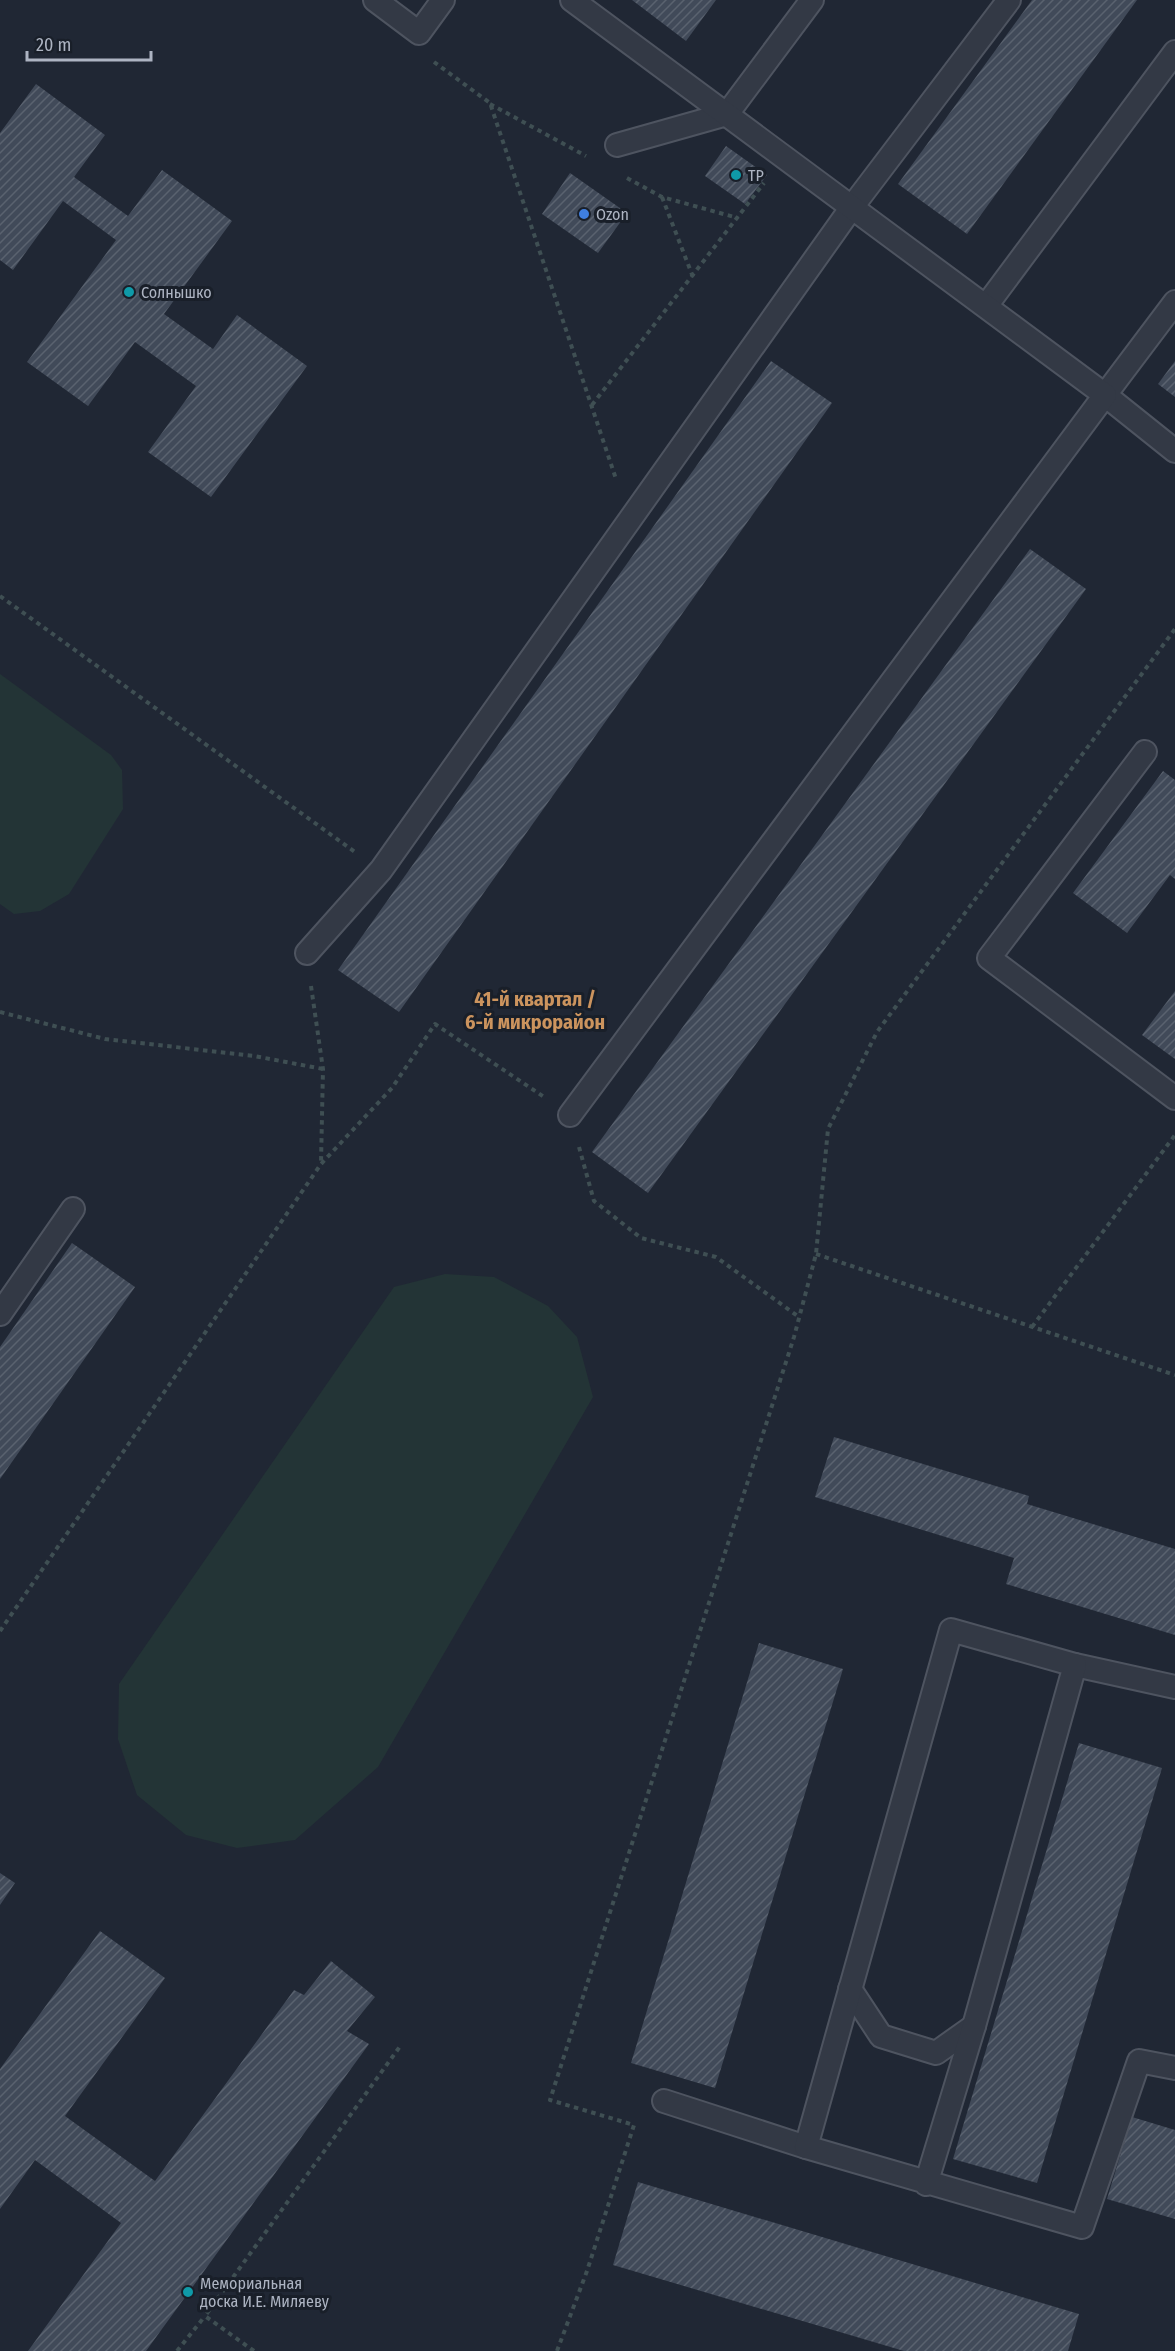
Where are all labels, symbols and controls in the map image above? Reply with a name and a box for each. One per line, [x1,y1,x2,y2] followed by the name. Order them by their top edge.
[27,24,152,62] scale bar
[36,34,71,56] text: 20 m
[748,166,764,185] place label: ТР
[729,168,743,182] marker: ТР
[596,205,629,224] place label: Ozon
[577,207,591,221] marker: Ozon
[141,283,212,302] place label: Солнышко
[122,285,136,299] marker: Солнышко
[465,987,605,1034] district label: 41-й квартал / 6-й микрорайон
[200,2274,330,2311] place label: Мемориальная доска И.Е. Миляеву
[181,2285,195,2299] marker: Мемориальная доска И.Е. Миляеву

